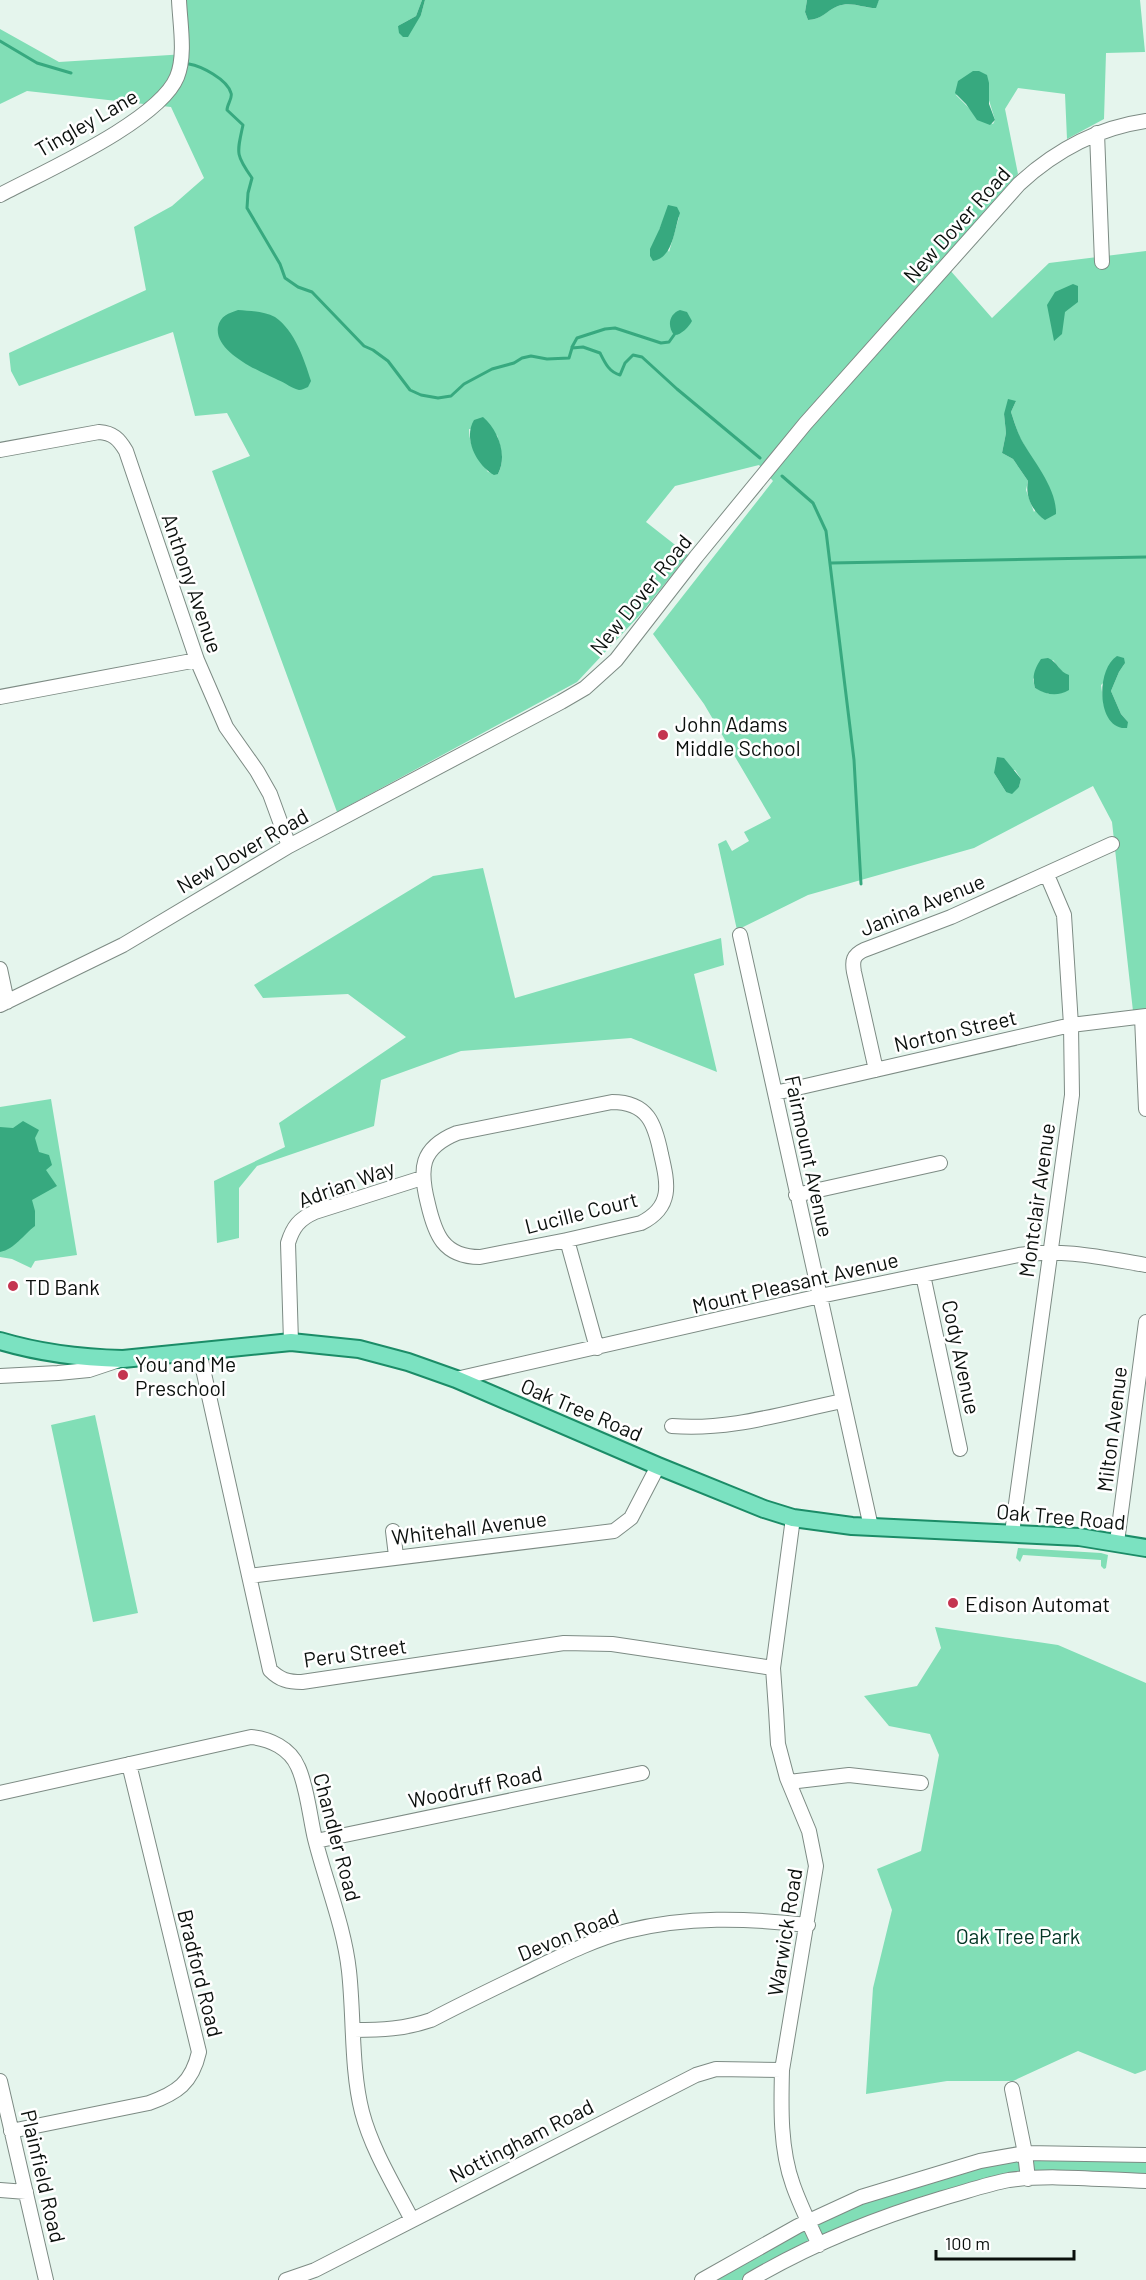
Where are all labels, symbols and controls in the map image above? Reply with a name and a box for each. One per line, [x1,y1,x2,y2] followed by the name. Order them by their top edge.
[30,83,142,161] street label: Tingley Lane
[897,161,1015,287] street label: New Dover Road
[157,510,229,656] street label: Anthony Avenue
[584,529,696,659] street label: New Dover Road
[675,711,801,760] place label: John Adams Middle School
[656,728,670,742] marker: John Adams Middle School
[172,802,312,898] street label: New Dover Road
[856,868,988,940] street label: Janina Avenue
[891,1004,1019,1056] street label: Norton Street
[781,1073,839,1239] street label: Fairmount Avenue
[1013,1121,1059,1279] street label: Montclair Avenue
[294,1154,398,1212] street label: Adrian Way
[522,1186,640,1238] street label: Lucille Court
[690,1246,900,1318] street label: Mount Pleasant Avenue
[25,1274,100,1299] place label: TD Bank
[6,1279,20,1293] marker: TD Bank
[938,1298,986,1416] street label: Cody Avenue
[135,1351,236,1400] place label: You and Me Preschool
[1091,1365,1131,1493] street label: Milton Avenue
[116,1368,130,1382] marker: You and Me Preschool
[517,1372,647,1446] street label: Oak Tree Road
[995,1498,1127,1534] street label: Oak Tree Road
[390,1505,548,1549] street label: Whitehall Avenue
[965,1591,1110,1616] place label: Edison Automat
[946,1596,960,1610] marker: Edison Automat
[302,1632,408,1672] street label: Peru Street
[406,1760,544,1812] street label: Woodruff Road
[309,1770,367,1904] street label: Chandler Road
[762,1866,806,1998] street label: Warwick Road
[514,1902,622,1966] street label: Devon Road
[173,1907,229,2039] street label: Bradford Road
[956,1923,1080,1948] park label: Oak Tree Park
[445,2093,597,2187] street label: Nottingham Road
[17,2107,71,2245] street label: Plainfield Road
[936,2223,1074,2261] scale bar
[945,2232,990,2254] text: 100 m

